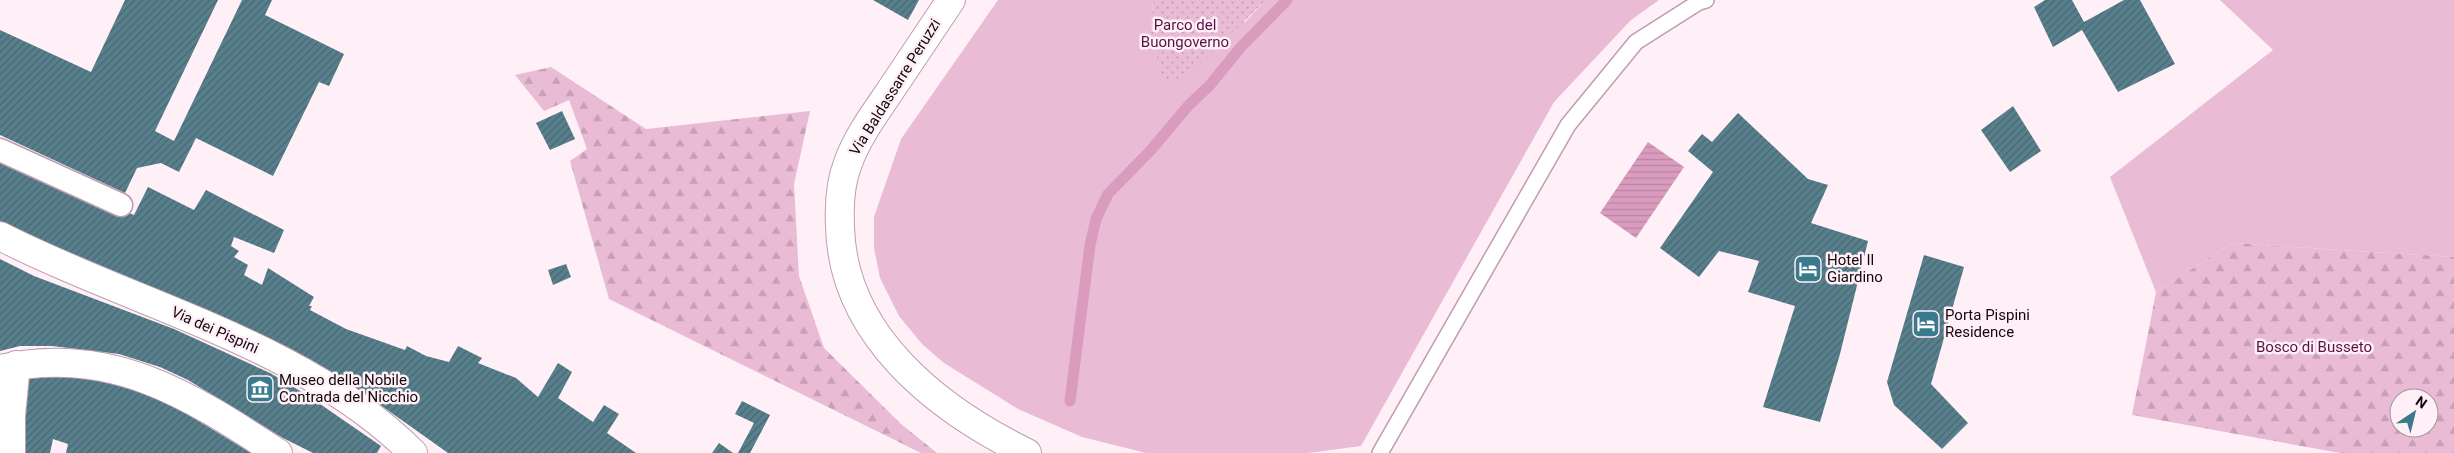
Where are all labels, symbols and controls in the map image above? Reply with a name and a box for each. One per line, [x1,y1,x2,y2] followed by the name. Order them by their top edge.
[846,15,944,159] street label: Via Baldassarre Peruzzi
[1141,16,1229,51] park label: Parco del Buongoverno
[1827,251,1883,286] place label: Hotel Il Giardino
[1793,254,1823,284] hotel icon: Hotel Il Giardino
[169,303,261,357] street label: Via dei Pispini
[1945,306,2030,341] place label: Porta Pispini Residence
[1911,309,1941,339] hotel icon: Porta Pispini Residence
[2256,338,2372,356] park label: Bosco di Busseto
[279,371,418,406] place label: Museo della Nobile Contrada del Nicchio
[245,374,275,404] museum icon: Museo della Nobile Contrada del Nicchio
[2389,388,2439,438] north arrow
[2413,393,2430,412] text: N

